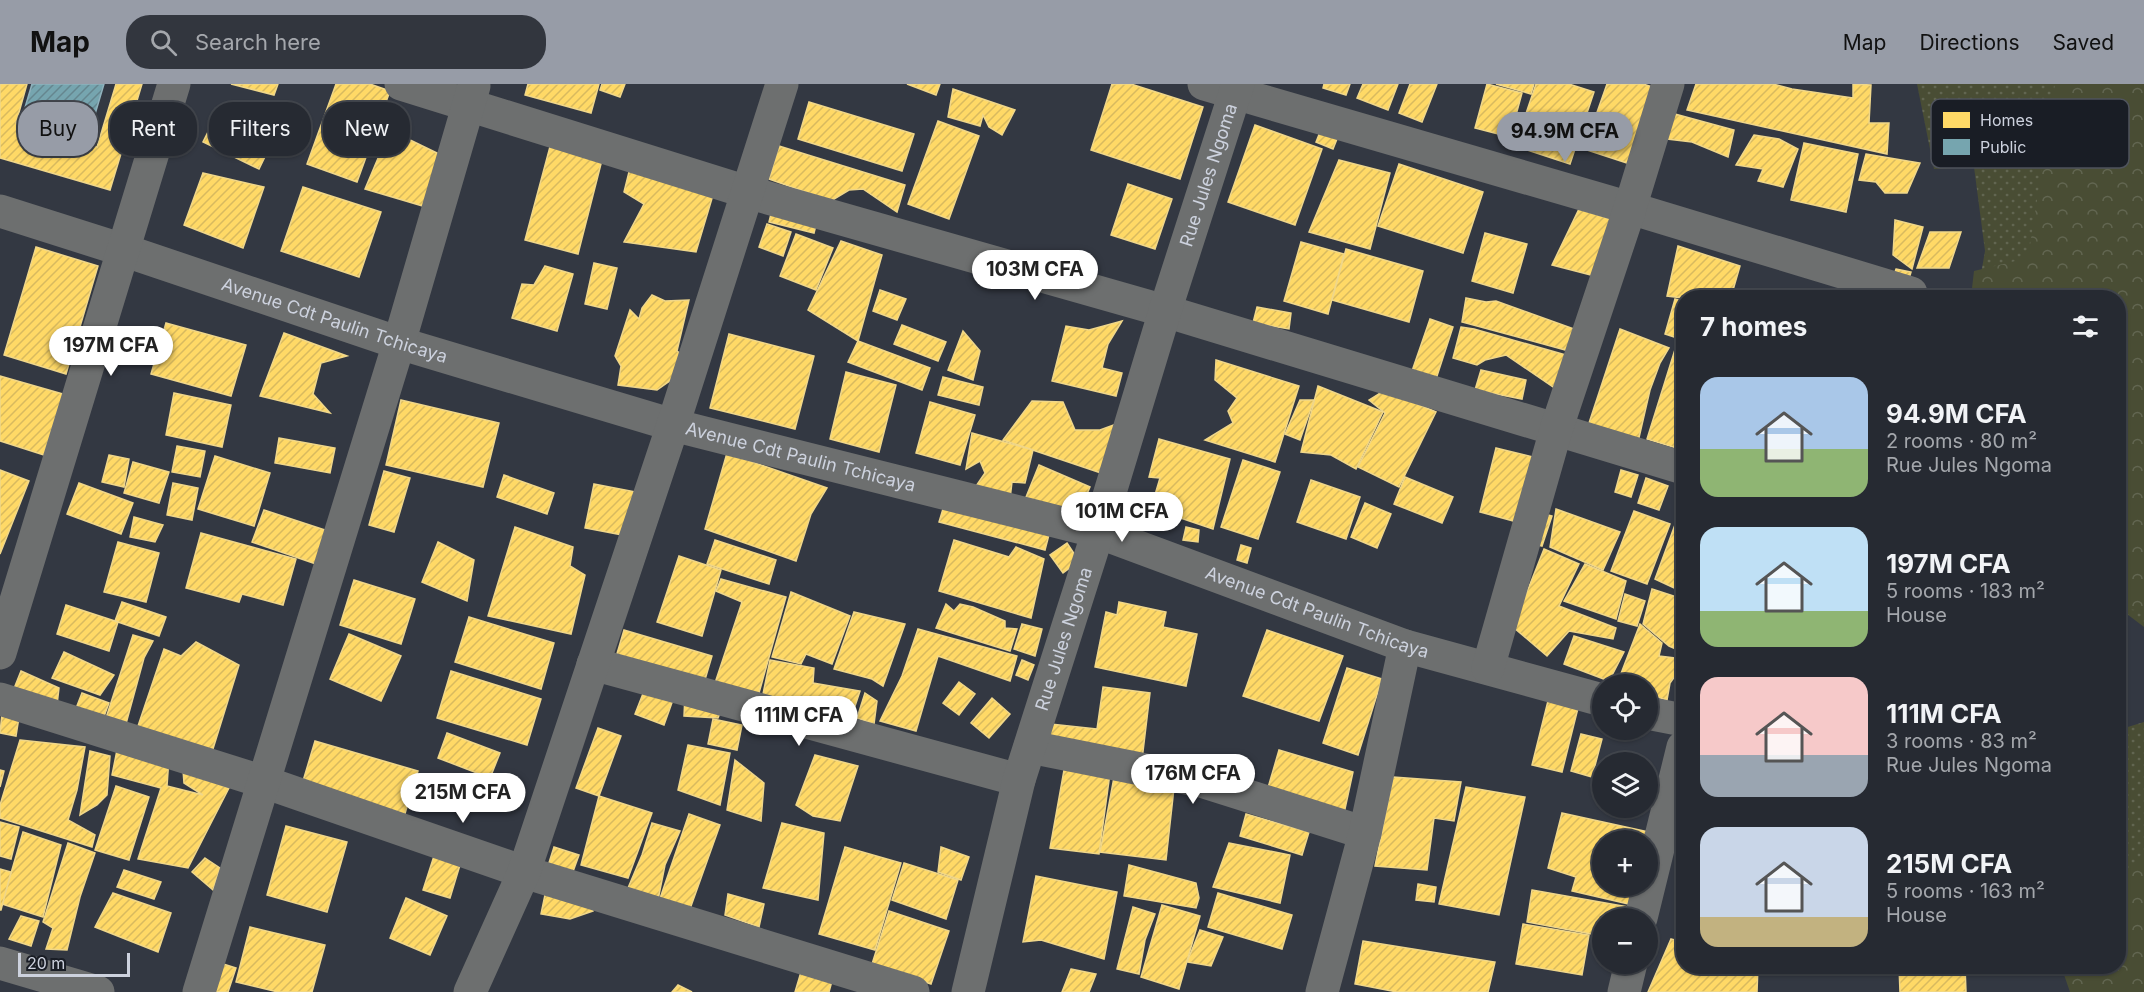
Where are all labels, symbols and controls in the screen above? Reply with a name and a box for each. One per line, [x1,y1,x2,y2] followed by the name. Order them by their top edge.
[126,15,546,69] search box
[30,25,90,59] text: Map
[147,26,180,59] icon: search
[195,29,321,55] text: Search here
[1843,30,1886,55] text: Map
[1919,30,2020,55] text: Directions
[2053,30,2114,55] text: Saved
[1931,99,2129,168] legend
[1175,101,1241,249] street label: Rue Jules Ngoma
[18,102,98,156] chip: Buy
[110,102,197,156] chip: Rent
[209,102,311,156] chip: Filters
[323,102,410,156] chip: New
[1980,110,2033,130] text: Homes
[1496,112,1634,163] pin: 94.9M CFA
[1511,119,1619,143] text: 94.9M CFA
[1980,137,2026,157] text: Public
[973,250,1097,301] pin: 103M CFA
[986,257,1084,281] text: 103M CFA
[219,273,450,367] street label: Avenue Cdt Paulin Tchicaya
[2069,310,2102,343] icon: filters
[1700,311,1807,342] text: 7 homes
[49,326,173,377] pin: 197M CFA
[63,333,159,357] text: 197M CFA
[1886,398,2027,429] text: 94.9M CFA
[1748,401,1820,473] icon: home
[684,418,918,496] street label: Avenue Cdt Paulin Tchicaya
[1886,429,2037,453] text: 2 rooms · 80 m²
[1886,453,2052,477] text: Rue Jules Ngoma
[1060,492,1184,543] pin: 101M CFA
[1075,499,1169,523] text: 101M CFA
[1886,548,2011,579] text: 197M CFA
[1748,551,1820,623] icon: home
[1203,562,1431,662] street label: Avenue Cdt Paulin Tchicaya
[1031,564,1096,713] street label: Rue Jules Ngoma
[1886,579,2045,603] text: 5 rooms · 183 m²
[1886,603,1947,627] text: House
[1592,674,1658,974] map controls
[1592,674,1658,740] button: locate
[737,696,861,747] pin: 111M CFA
[1886,698,2002,729] text: 111M CFA
[1748,701,1820,773] icon: home
[755,703,843,727] text: 111M CFA
[1886,729,2037,753] text: 3 rooms · 83 m²
[1592,752,1658,818] button: layers
[1886,753,2052,777] text: Rue Jules Ngoma
[1131,754,1255,805] pin: 176M CFA
[1145,761,1241,785] text: 176M CFA
[401,773,525,824] pin: 215M CFA
[414,780,512,804] text: 215M CFA
[1592,830,1658,896] button: +
[1886,848,2012,879] text: 215M CFA
[1748,851,1820,923] icon: home
[1886,879,2045,903] text: 5 rooms · 163 m²
[1886,903,1947,927] text: House
[1592,908,1658,974] button: −
[18,950,130,978] scale bar
[27,953,65,973] text: 20 m

